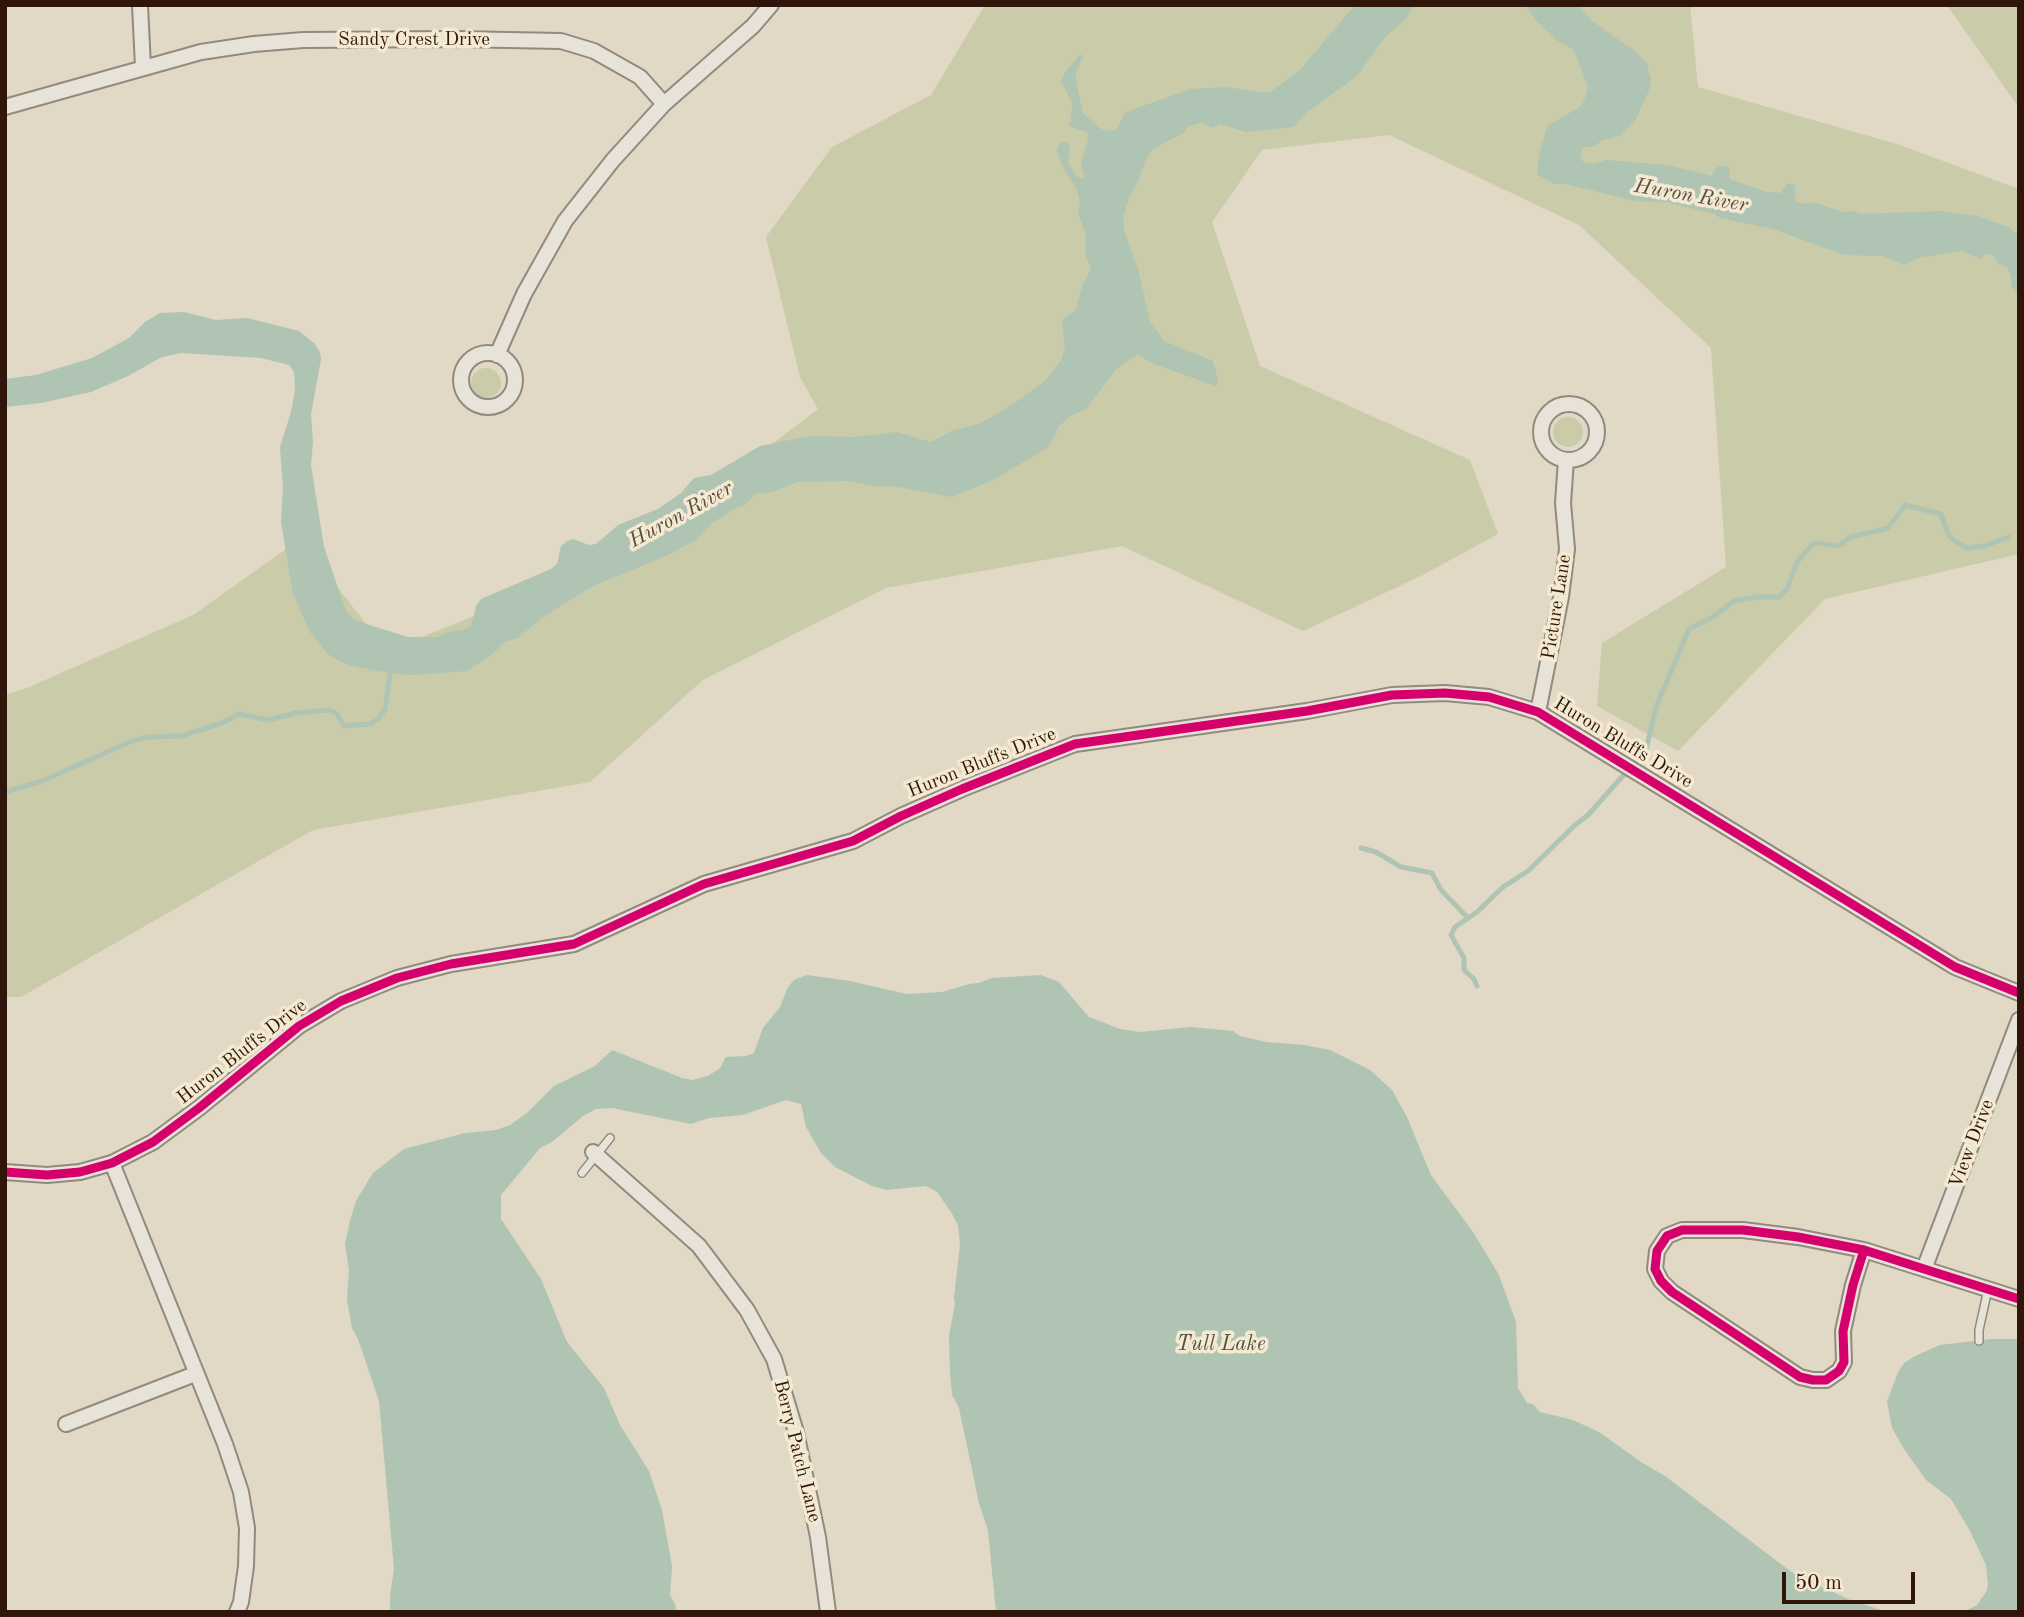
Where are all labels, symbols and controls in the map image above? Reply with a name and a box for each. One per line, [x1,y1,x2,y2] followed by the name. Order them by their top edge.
[338,29,490,51] street label: Sandy Crest Drive
[1632,174,1750,218] water label: Huron River
[625,476,737,554] water label: Huron River
[1537,553,1577,661] street label: Picture Lane
[1549,693,1697,793] street label: Huron Bluffs Drive
[904,723,1060,803] street label: Huron Bluffs Drive
[173,994,311,1110] street label: Huron Bluffs Drive
[1945,1096,1999,1192] street label: View Drive
[1177,1331,1265,1357] water label: Tull Lake
[768,1377,826,1525] street label: Berry Patch Lane
[1786,1558,1919,1602] scale bar
[1795,1573,1842,1594] text: 50 m

